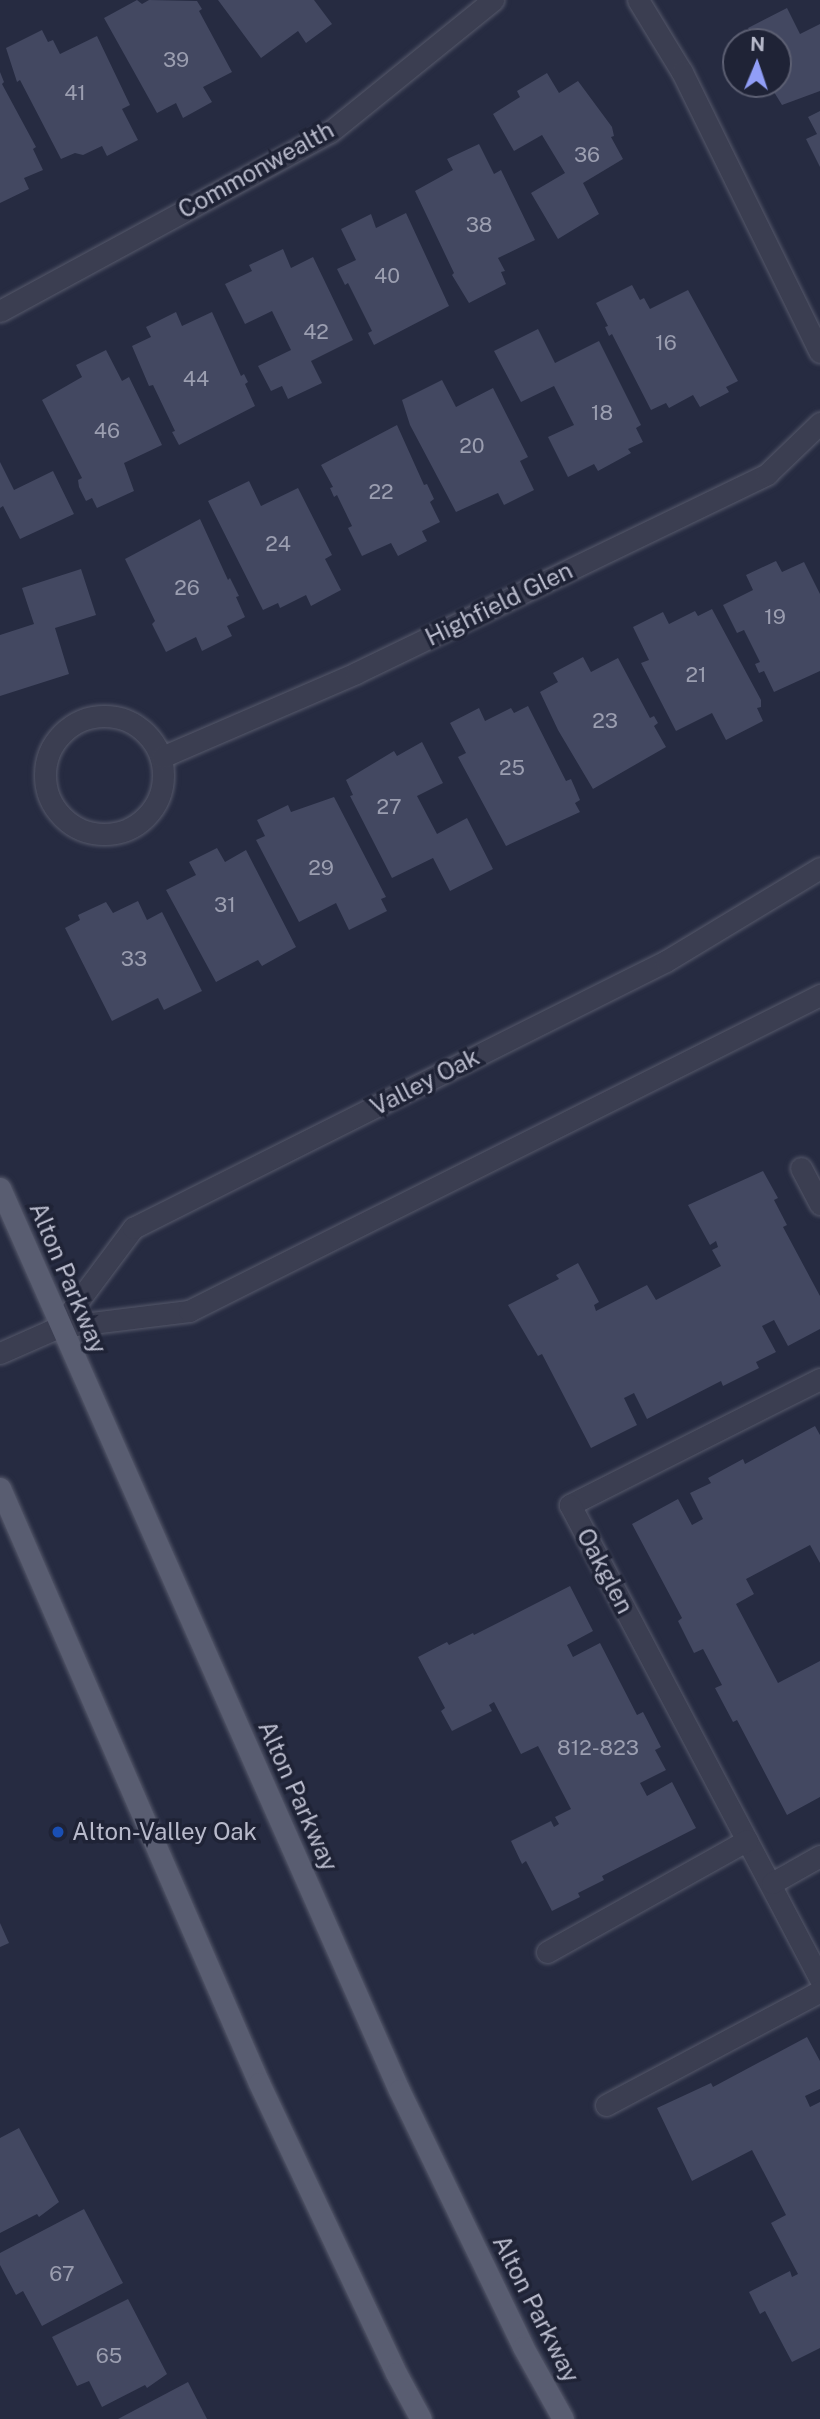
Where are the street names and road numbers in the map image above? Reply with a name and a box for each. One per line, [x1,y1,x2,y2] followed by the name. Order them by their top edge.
[173,115,339,225] street label: Commonwealth
[421,556,577,652] street label: Highfield Glen
[366,1042,484,1122] street label: Valley Oak
[23,1198,113,1358] street label: Alton Parkway
[571,1523,639,1619] street label: Oakglen
[252,1716,344,1876] street label: Alton Parkway
[487,2231,585,2387] street label: Alton Parkway

